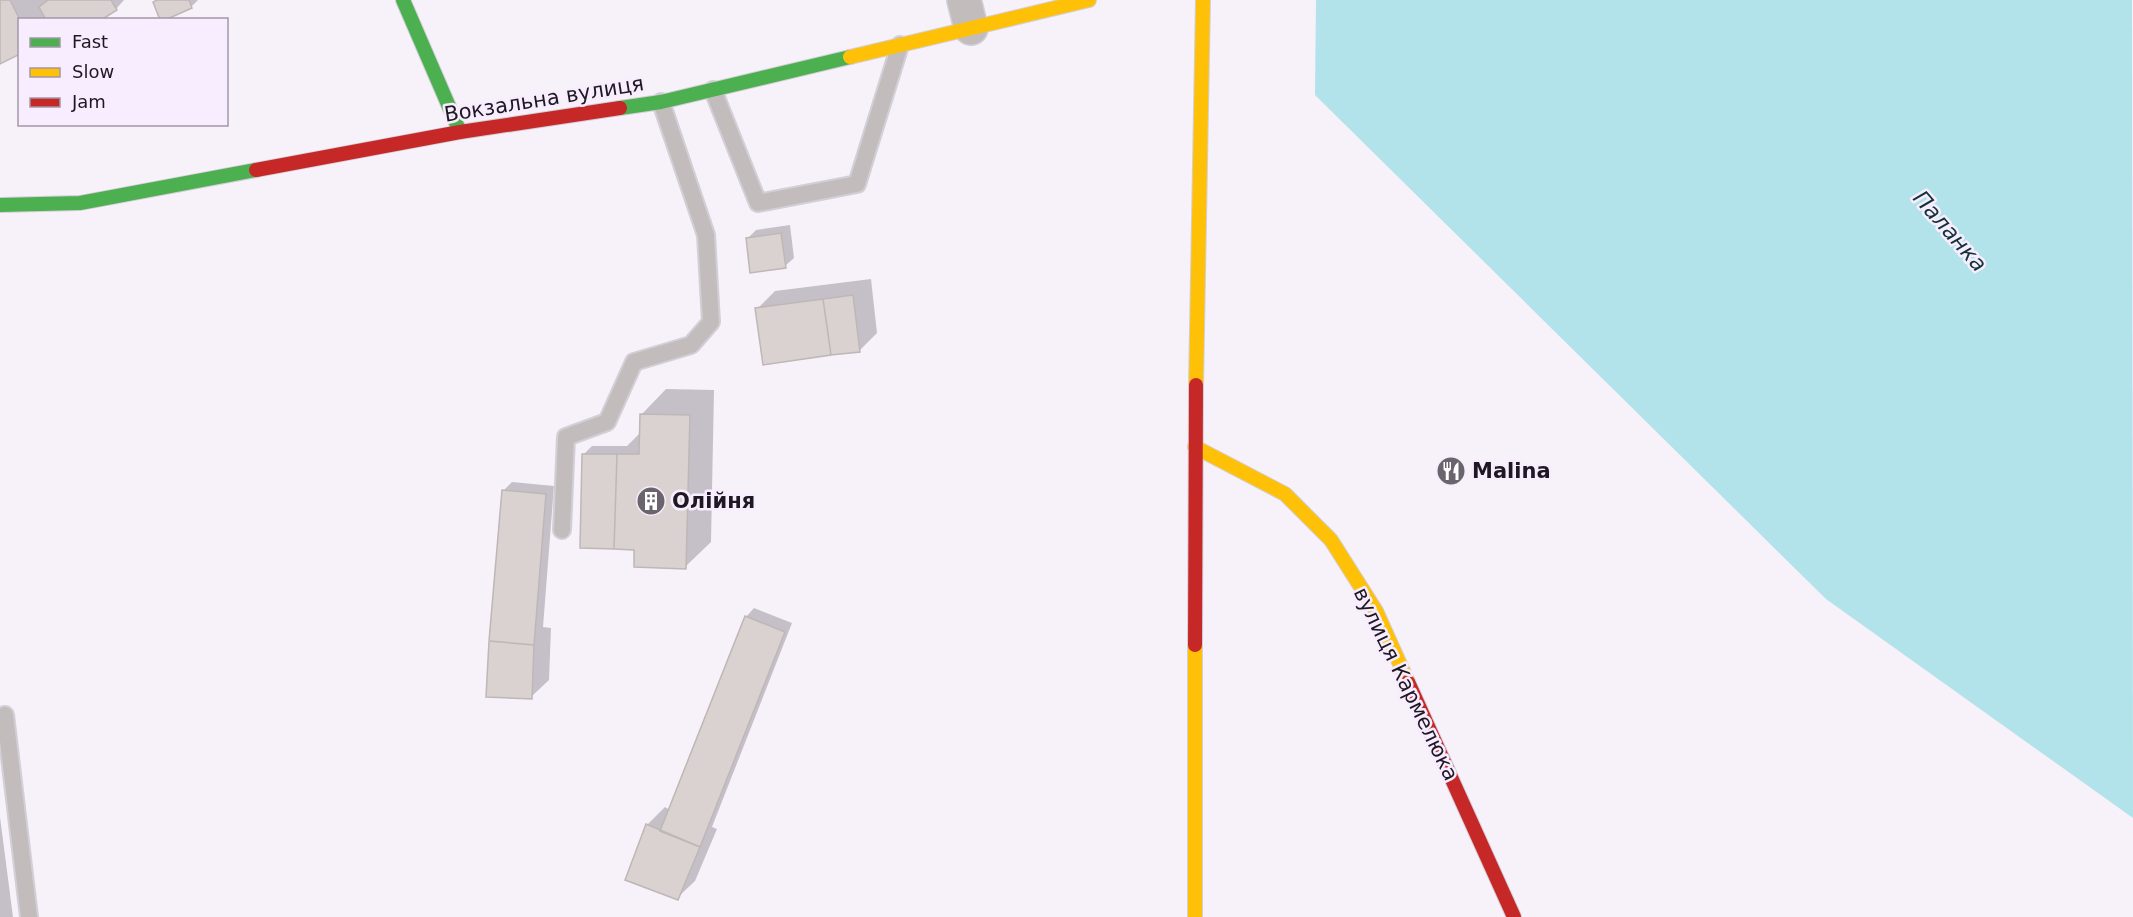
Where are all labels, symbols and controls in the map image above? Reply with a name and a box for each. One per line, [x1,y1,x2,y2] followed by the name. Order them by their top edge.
[18,18,228,126] legend
[72,31,108,52] text: Fast
[72,61,114,82] text: Slow
[442,71,646,127] street label: Вокзальна вулиця
[71,91,106,112] text: Jam
[1908,186,1992,276] water label: Паланка
[1435,455,1467,487] restaurant icon: Malina
[1472,459,1551,483] place label: Malina
[635,485,667,517] building icon: Олійня
[672,489,755,513] place label: Олійня
[1349,583,1463,785] street label: вулиця Кармелюка

